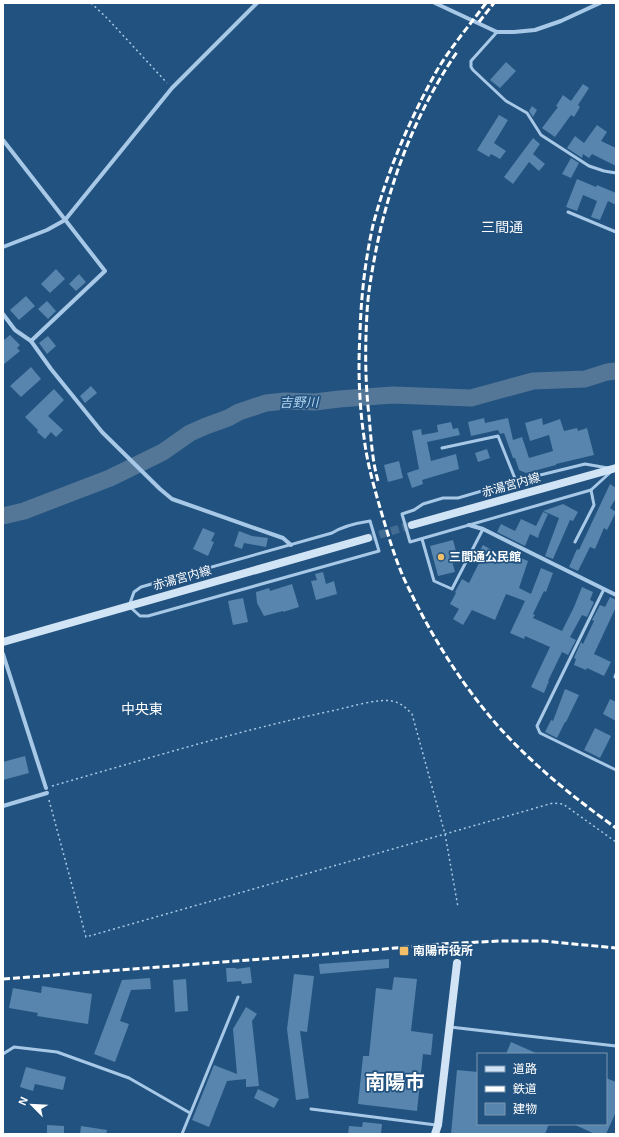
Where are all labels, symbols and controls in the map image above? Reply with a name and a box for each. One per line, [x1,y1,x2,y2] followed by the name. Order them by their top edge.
[481,219,523,235] district label: 三間通
[279,395,321,410] water label: 吉野川
[480,470,542,500] street label: 赤湯宮内線
[449,550,521,564] place label: 三間通公民館
[436,552,446,562] marker: 三間通公民館
[151,563,213,593] street label: 赤湯宮内線
[121,701,163,717] district label: 中央東
[413,944,473,958] place label: 南陽市役所
[398,945,410,957] marker: 南陽市役所
[477,1053,607,1125] legend
[513,1062,537,1076] text: 道路
[365,1071,425,1093] district label: 南陽市
[513,1082,537,1096] text: 鉄道
[12,1085,52,1125] north arrow
[16,1095,30,1107] text: N
[513,1102,537,1116] text: 建物

